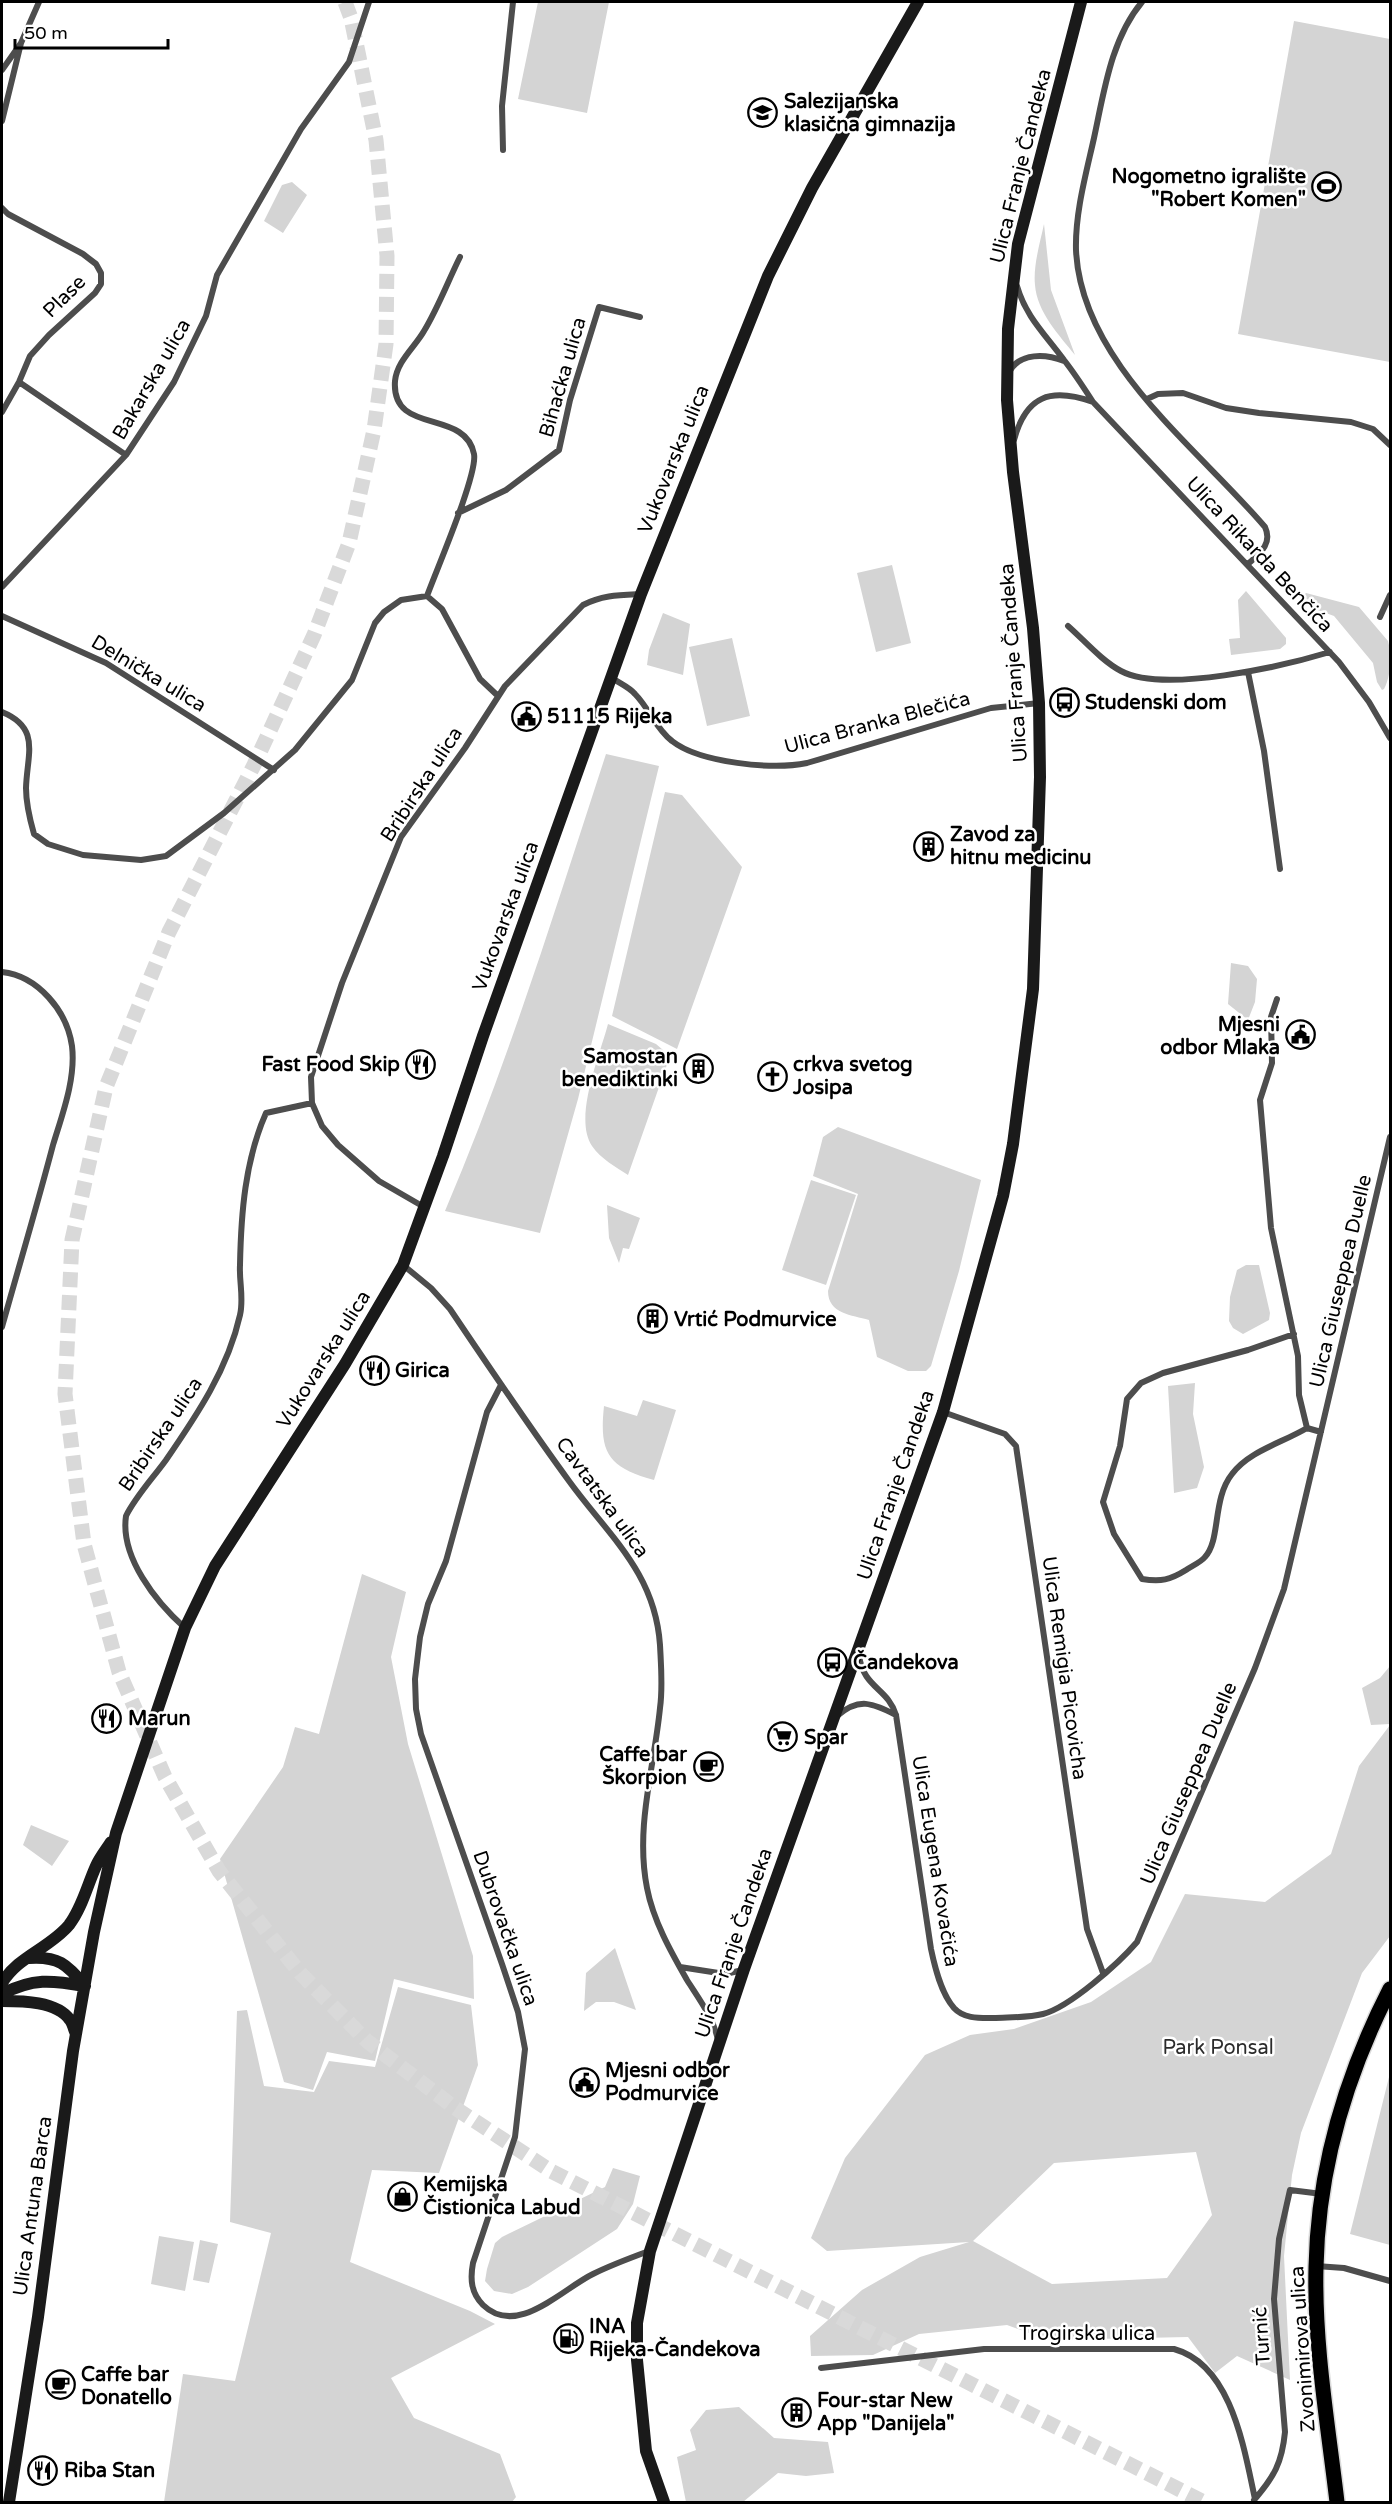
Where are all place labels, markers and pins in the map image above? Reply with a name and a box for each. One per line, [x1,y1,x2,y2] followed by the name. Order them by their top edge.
[784,90,956,137] place label: Salezijanska klasična gimnazija
[747,97,779,129] school or university icon: Salezijanska klasična gimnazija
[1112,165,1306,212] place label: Nogometno igralište "Robert Komen"
[1311,171,1343,203] sports icon: Nogometno igralište "Robert Komen"
[1048,686,1080,718] bus stop icon: Studenski dom
[1085,691,1227,715] place label: Studenski dom
[510,700,542,732] public building icon: 51115 Rijeka
[547,705,673,729] place label: 51115 Rijeka
[950,823,1091,870] place label: Zavod za hitnu medicinu
[913,830,945,862] building icon: Zavod za hitnu medicinu
[1160,1013,1280,1060] place label: Mjesni odbor Mlaka
[1285,1019,1317,1051] public building icon: Mjesni odbor Mlaka
[561,1045,678,1092] place label: Samostan benediktinki
[405,1048,437,1080] restaurant icon: Fast Food Skip
[683,1052,715,1084] building icon: Samostan benediktinki
[262,1053,400,1077] place label: Fast Food Skip
[792,1053,913,1100] place label: crkva svetog Josipa
[756,1060,788,1092] church icon: crkva svetog Josipa
[637,1303,669,1335] building icon: Vrtić Podmurvice
[674,1308,837,1332] place label: Vrtić Podmurvice
[358,1354,390,1386] restaurant icon: Girica
[395,1359,450,1383] place label: Girica
[816,1646,848,1678] bus stop icon: Čandekova
[853,1649,959,1675] place label: Čandekova
[91,1702,123,1734] restaurant icon: Marun
[128,1707,191,1731] place label: Marun
[767,1721,799,1753] supermarket icon: Spar
[804,1726,848,1750] place label: Spar
[599,1743,687,1790] place label: Caffe bar Škorpion
[692,1750,724,1782] cafe icon: Caffe bar Škorpion
[605,2059,730,2106] place label: Mjesni odbor Podmurvice
[568,2066,600,2098] public building icon: Mjesni odbor Podmurvice
[423,2173,581,2220] place label: Kemijska Čistionica Labud
[386,2180,418,2212] shop icon: Kemijska Čistionica Labud
[589,2315,760,2362] place label: INA Rijeka-Čandekova
[552,2322,584,2354] fuel station icon: INA Rijeka-Čandekova
[81,2363,172,2410] place label: Caffe bar Donatello
[44,2369,76,2401] cafe icon: Caffe bar Donatello
[817,2389,955,2436] place label: Four-star New App "Danijela"
[780,2396,812,2428] building icon: Four-star New App "Danijela"
[27,2454,59,2486] restaurant icon: Riba Stan
[64,2459,155,2483] place label: Riba Stan

